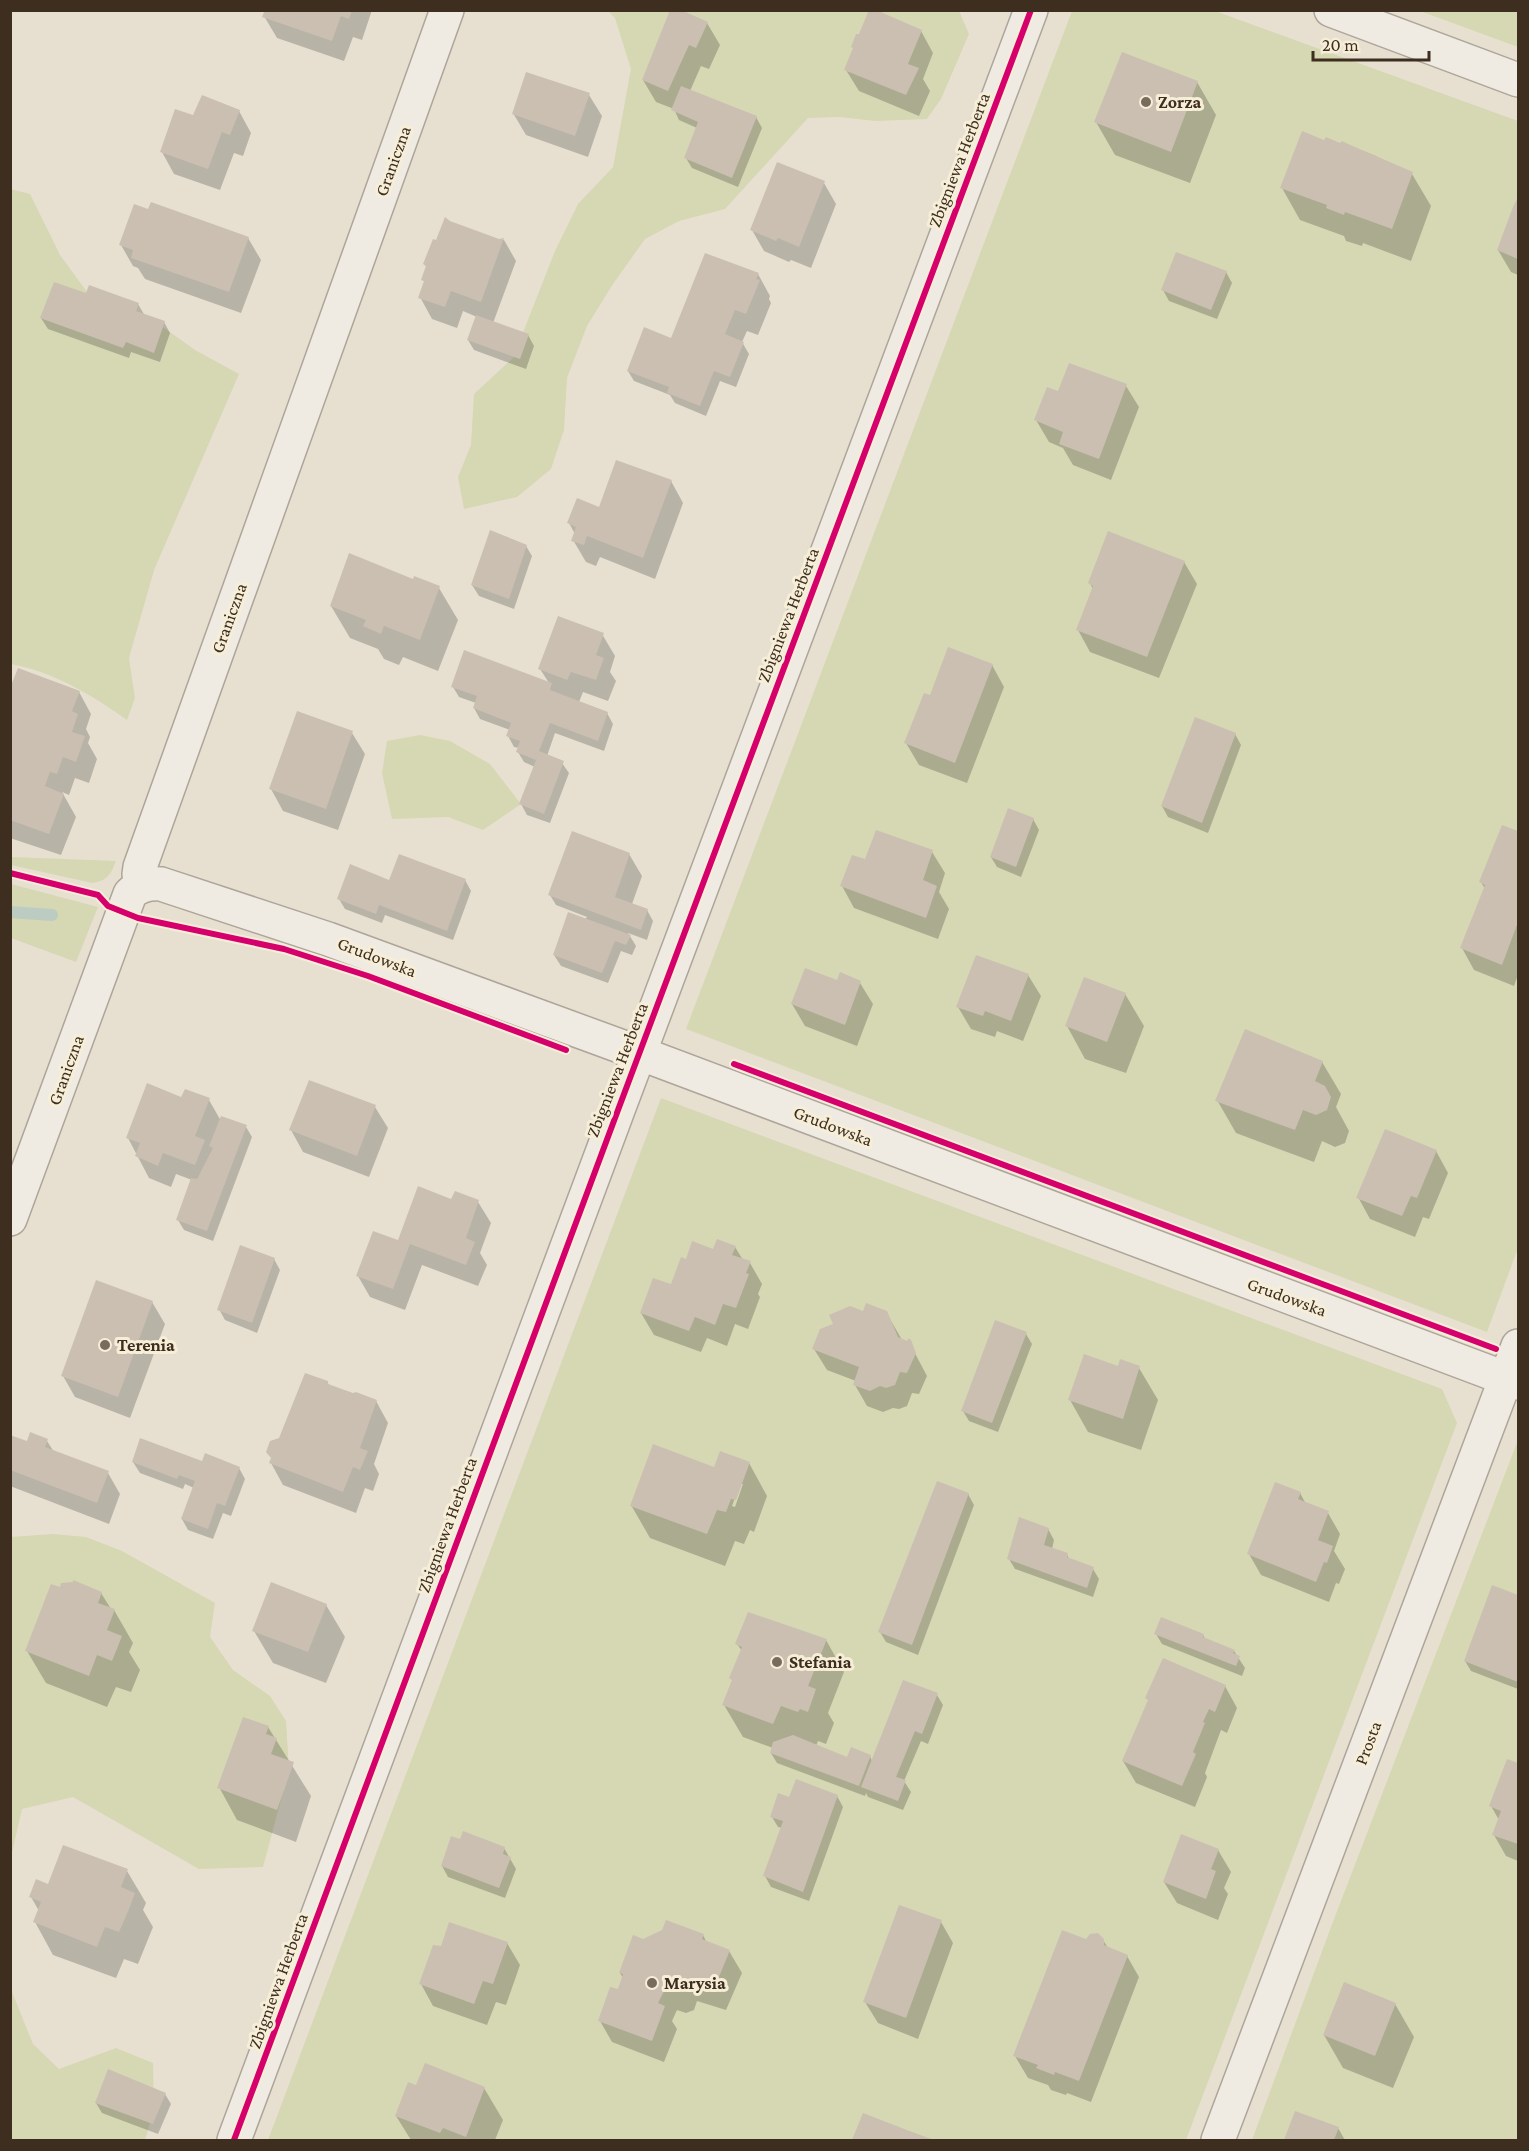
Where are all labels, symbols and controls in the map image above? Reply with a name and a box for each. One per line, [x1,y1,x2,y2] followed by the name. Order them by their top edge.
[1313,24,1428,62] scale bar
[1322,35,1359,55] text: 20 m
[924,90,994,230] street label: Zbigniewa Herberta
[1158,92,1201,112] place label: Zorza
[1139,95,1153,109] marker: Zorza
[371,123,415,199] street label: Graniczna
[753,545,823,685] street label: Zbigniewa Herberta
[207,580,251,656] street label: Graniczna
[335,933,419,981] street label: Grudowska
[582,1000,652,1140] street label: Zbigniewa Herberta
[44,1032,88,1108] street label: Graniczna
[791,1102,875,1150] street label: Grudowska
[1245,1273,1329,1321] street label: Grudowska
[117,1335,175,1355] place label: Terenia
[98,1338,112,1352] marker: Terenia
[413,1454,481,1596] street label: Zbigniewa Herberta
[789,1652,852,1672] place label: Stefania
[770,1655,784,1669] marker: Stefania
[1351,1718,1385,1768] street label: Prosta
[244,1910,312,2052] street label: Zbigniewa Herberta
[664,1973,726,1993] place label: Marysia
[645,1976,659,1990] marker: Marysia

